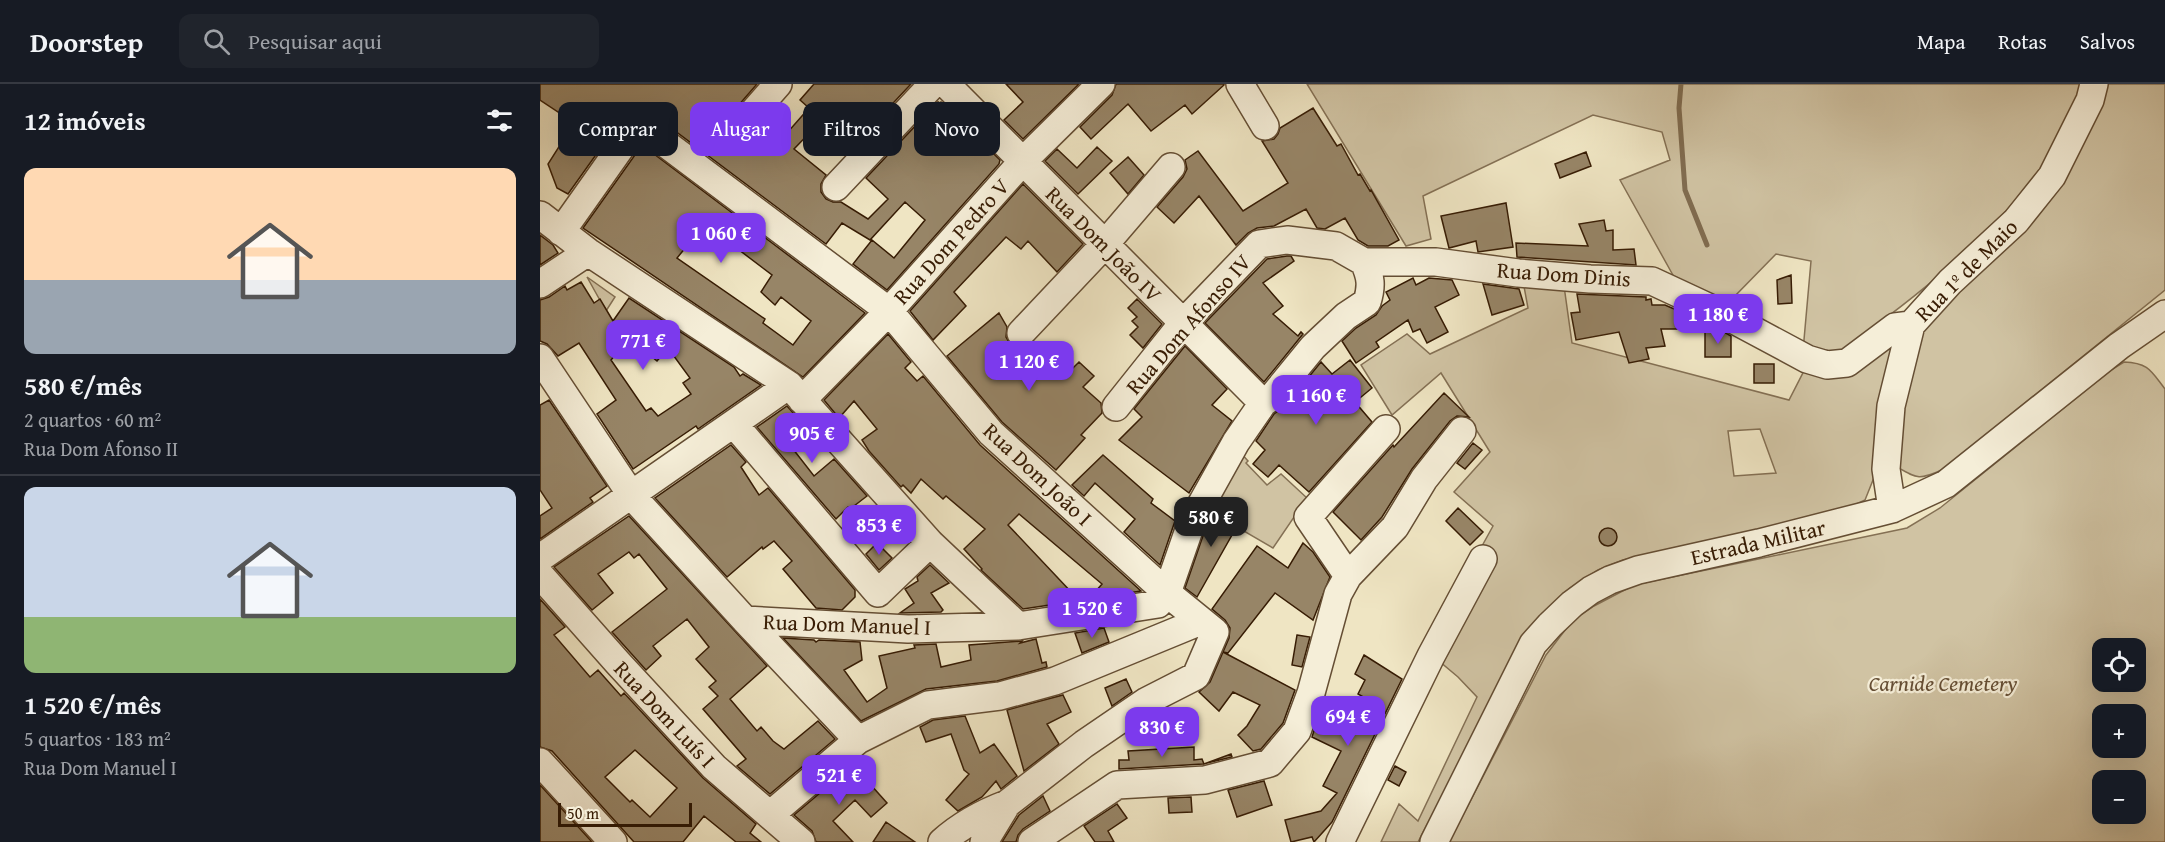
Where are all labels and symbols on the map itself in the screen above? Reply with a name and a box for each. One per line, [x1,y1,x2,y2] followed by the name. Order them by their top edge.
[885,171,1017,311] street label: Rua Dom Pedro V
[1039,179,1169,309] street label: Rua Dom João IV
[1907,211,2025,329] street label: Rua 1º de Maio
[666,213,776,264] pin: 1 060 €
[1118,247,1258,401] street label: Rua Dom Afonso IV
[1496,253,1632,295] street label: Rua Dom Dinis
[1663,294,1773,345] pin: 1 180 €
[601,320,685,371] pin: 771 €
[974,341,1084,392] pin: 1 120 €
[1261,375,1371,426] pin: 1 160 €
[770,413,854,464] pin: 905 €
[976,415,1100,533] street label: Rua Dom João I
[1169,497,1253,548] pin: 580 €
[837,505,921,556] pin: 853 €
[1687,511,1829,573] street label: Estrada Militar
[1037,588,1147,639] pin: 1 520 €
[762,605,932,643] street label: Rua Dom Manuel I
[607,653,723,775] street label: Rua Dom Luís I
[1869,667,2017,699] park label: Carnide Cemetery
[1306,696,1390,747] pin: 694 €
[1120,707,1204,758] pin: 830 €
[797,755,881,806] pin: 521 €
[558,800,692,828] scale bar

